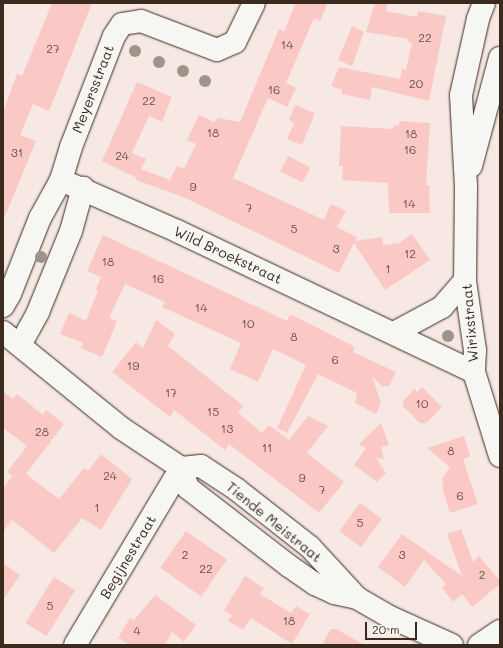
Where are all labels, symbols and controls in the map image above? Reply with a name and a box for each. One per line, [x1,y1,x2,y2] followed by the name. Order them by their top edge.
[418,31,432,45] house number: 22
[281,38,293,52] house number: 14
[46,42,60,56] house number: 27
[68,42,118,136] street label: Meyersstraat
[409,77,423,91] house number: 20
[268,83,280,97] house number: 16
[142,94,156,108] house number: 22
[207,126,219,140] house number: 18
[405,127,417,141] house number: 18
[404,143,416,157] house number: 16
[11,146,23,160] house number: 31
[115,149,129,163] house number: 24
[189,180,197,194] house number: 9
[403,197,415,211] house number: 14
[246,201,252,215] house number: 7
[291,222,297,236] house number: 5
[171,223,285,287] street label: Wild Broekstraat
[332,242,340,256] house number: 3
[404,247,416,261] house number: 12
[102,255,114,269] house number: 18
[385,262,391,276] house number: 1
[152,272,164,286] house number: 16
[458,283,482,363] street label: Wirixstraat
[195,301,207,315] house number: 14
[242,317,254,331] house number: 10
[290,330,298,344] house number: 8
[331,353,339,367] house number: 6
[127,359,139,373] house number: 19
[165,386,177,400] house number: 17
[416,397,428,411] house number: 10
[207,405,219,419] house number: 15
[221,422,233,436] house number: 13
[35,425,49,439] house number: 28
[262,441,272,455] house number: 11
[447,444,455,458] house number: 8
[103,469,117,483] house number: 24
[298,471,306,485] house number: 9
[223,478,325,566] street label: Tiende Meistraat
[319,483,325,497] house number: 7
[456,489,464,503] house number: 6
[94,501,100,515] house number: 1
[96,512,160,602] street label: Begijnestraat
[357,516,363,530] house number: 5
[182,548,188,562] house number: 2
[398,548,406,562] house number: 3
[199,562,213,576] house number: 22
[479,568,485,582] house number: 2
[47,599,53,613] house number: 5
[283,614,295,628] house number: 18
[367,614,419,640] scale bar
[372,621,400,637] text: 20 m
[133,624,141,638] house number: 4

